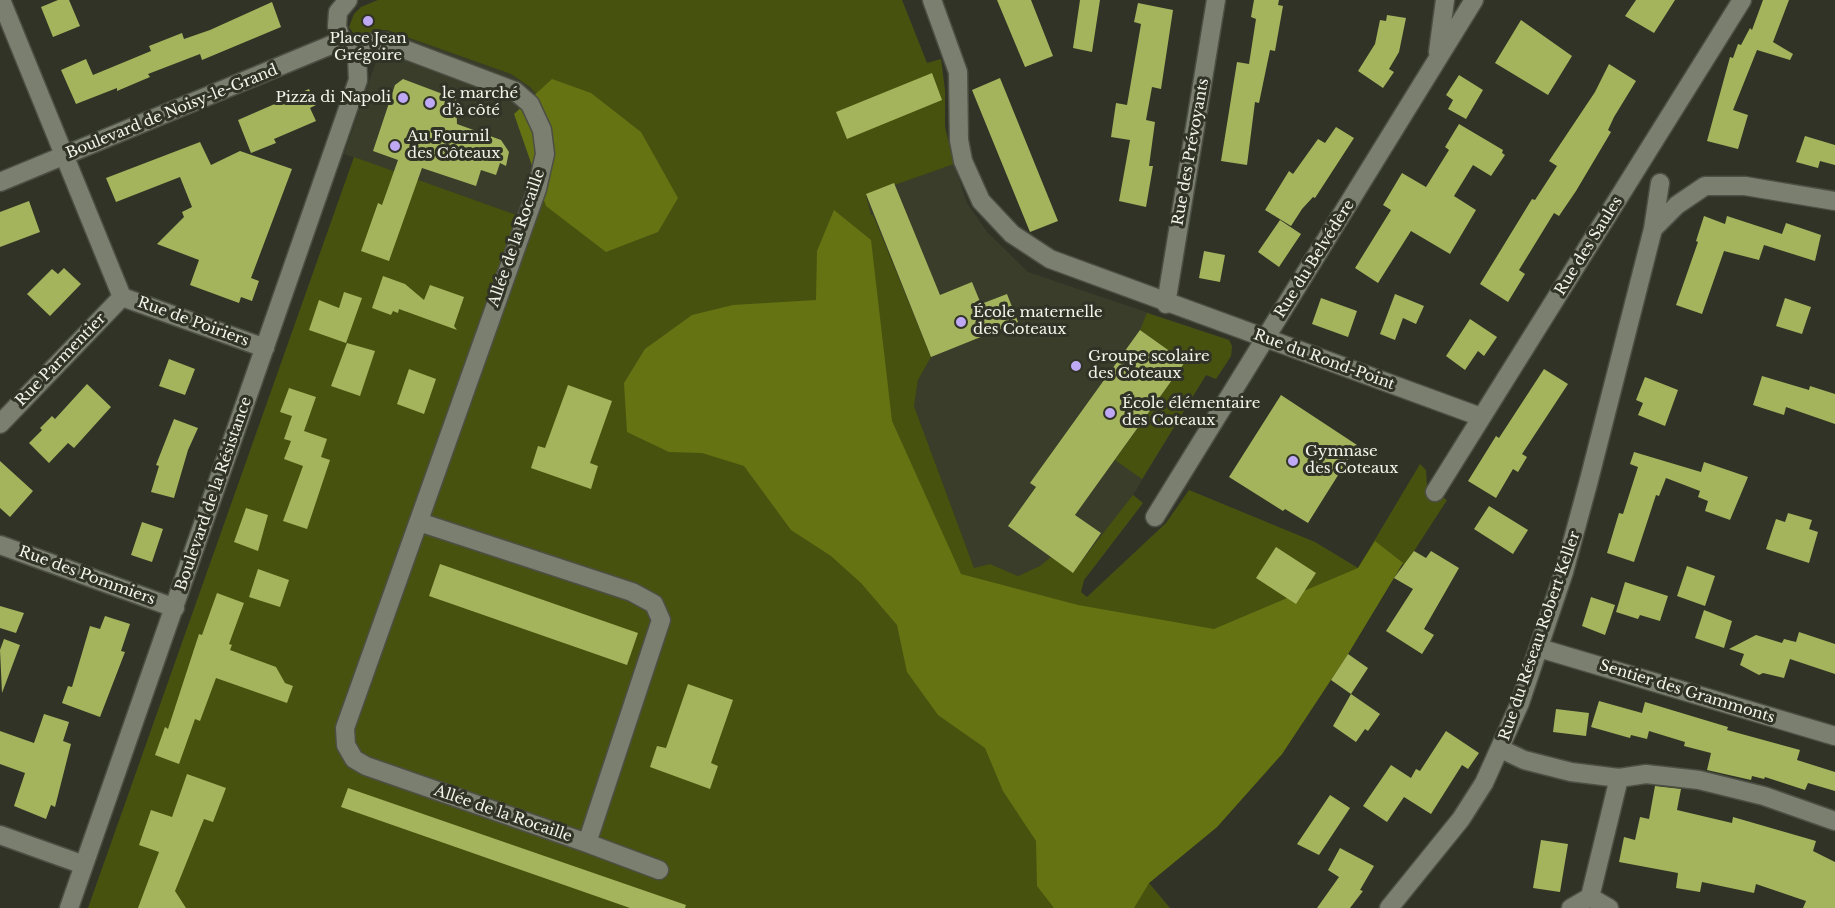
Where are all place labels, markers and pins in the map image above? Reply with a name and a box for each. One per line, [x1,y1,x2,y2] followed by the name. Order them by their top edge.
[361,14,375,28] marker: Place Jean Grégoire
[329,30,407,65] place label: Place Jean Grégoire
[442,85,518,120] place label: le marché d'à côté
[275,89,391,107] place label: Pizza di Napoli
[396,91,410,105] marker: Pizza di Napoli
[423,96,437,110] marker: le marché d'à côté
[407,128,500,163] place label: Au Fournil des Côteaux
[388,139,402,153] marker: Au Fournil des Côteaux
[973,304,1103,339] place label: École maternelle des Coteaux
[954,315,968,329] marker: École maternelle des Coteaux
[1088,348,1210,383] place label: Groupe scolaire des Coteaux
[1069,359,1083,373] marker: Groupe scolaire des Coteaux
[1122,395,1260,430] place label: École élémentaire des Coteaux
[1103,406,1117,420] marker: École élémentaire des Coteaux
[1305,443,1398,478] place label: Gymnase des Coteaux
[1286,454,1300,468] marker: Gymnase des Coteaux

